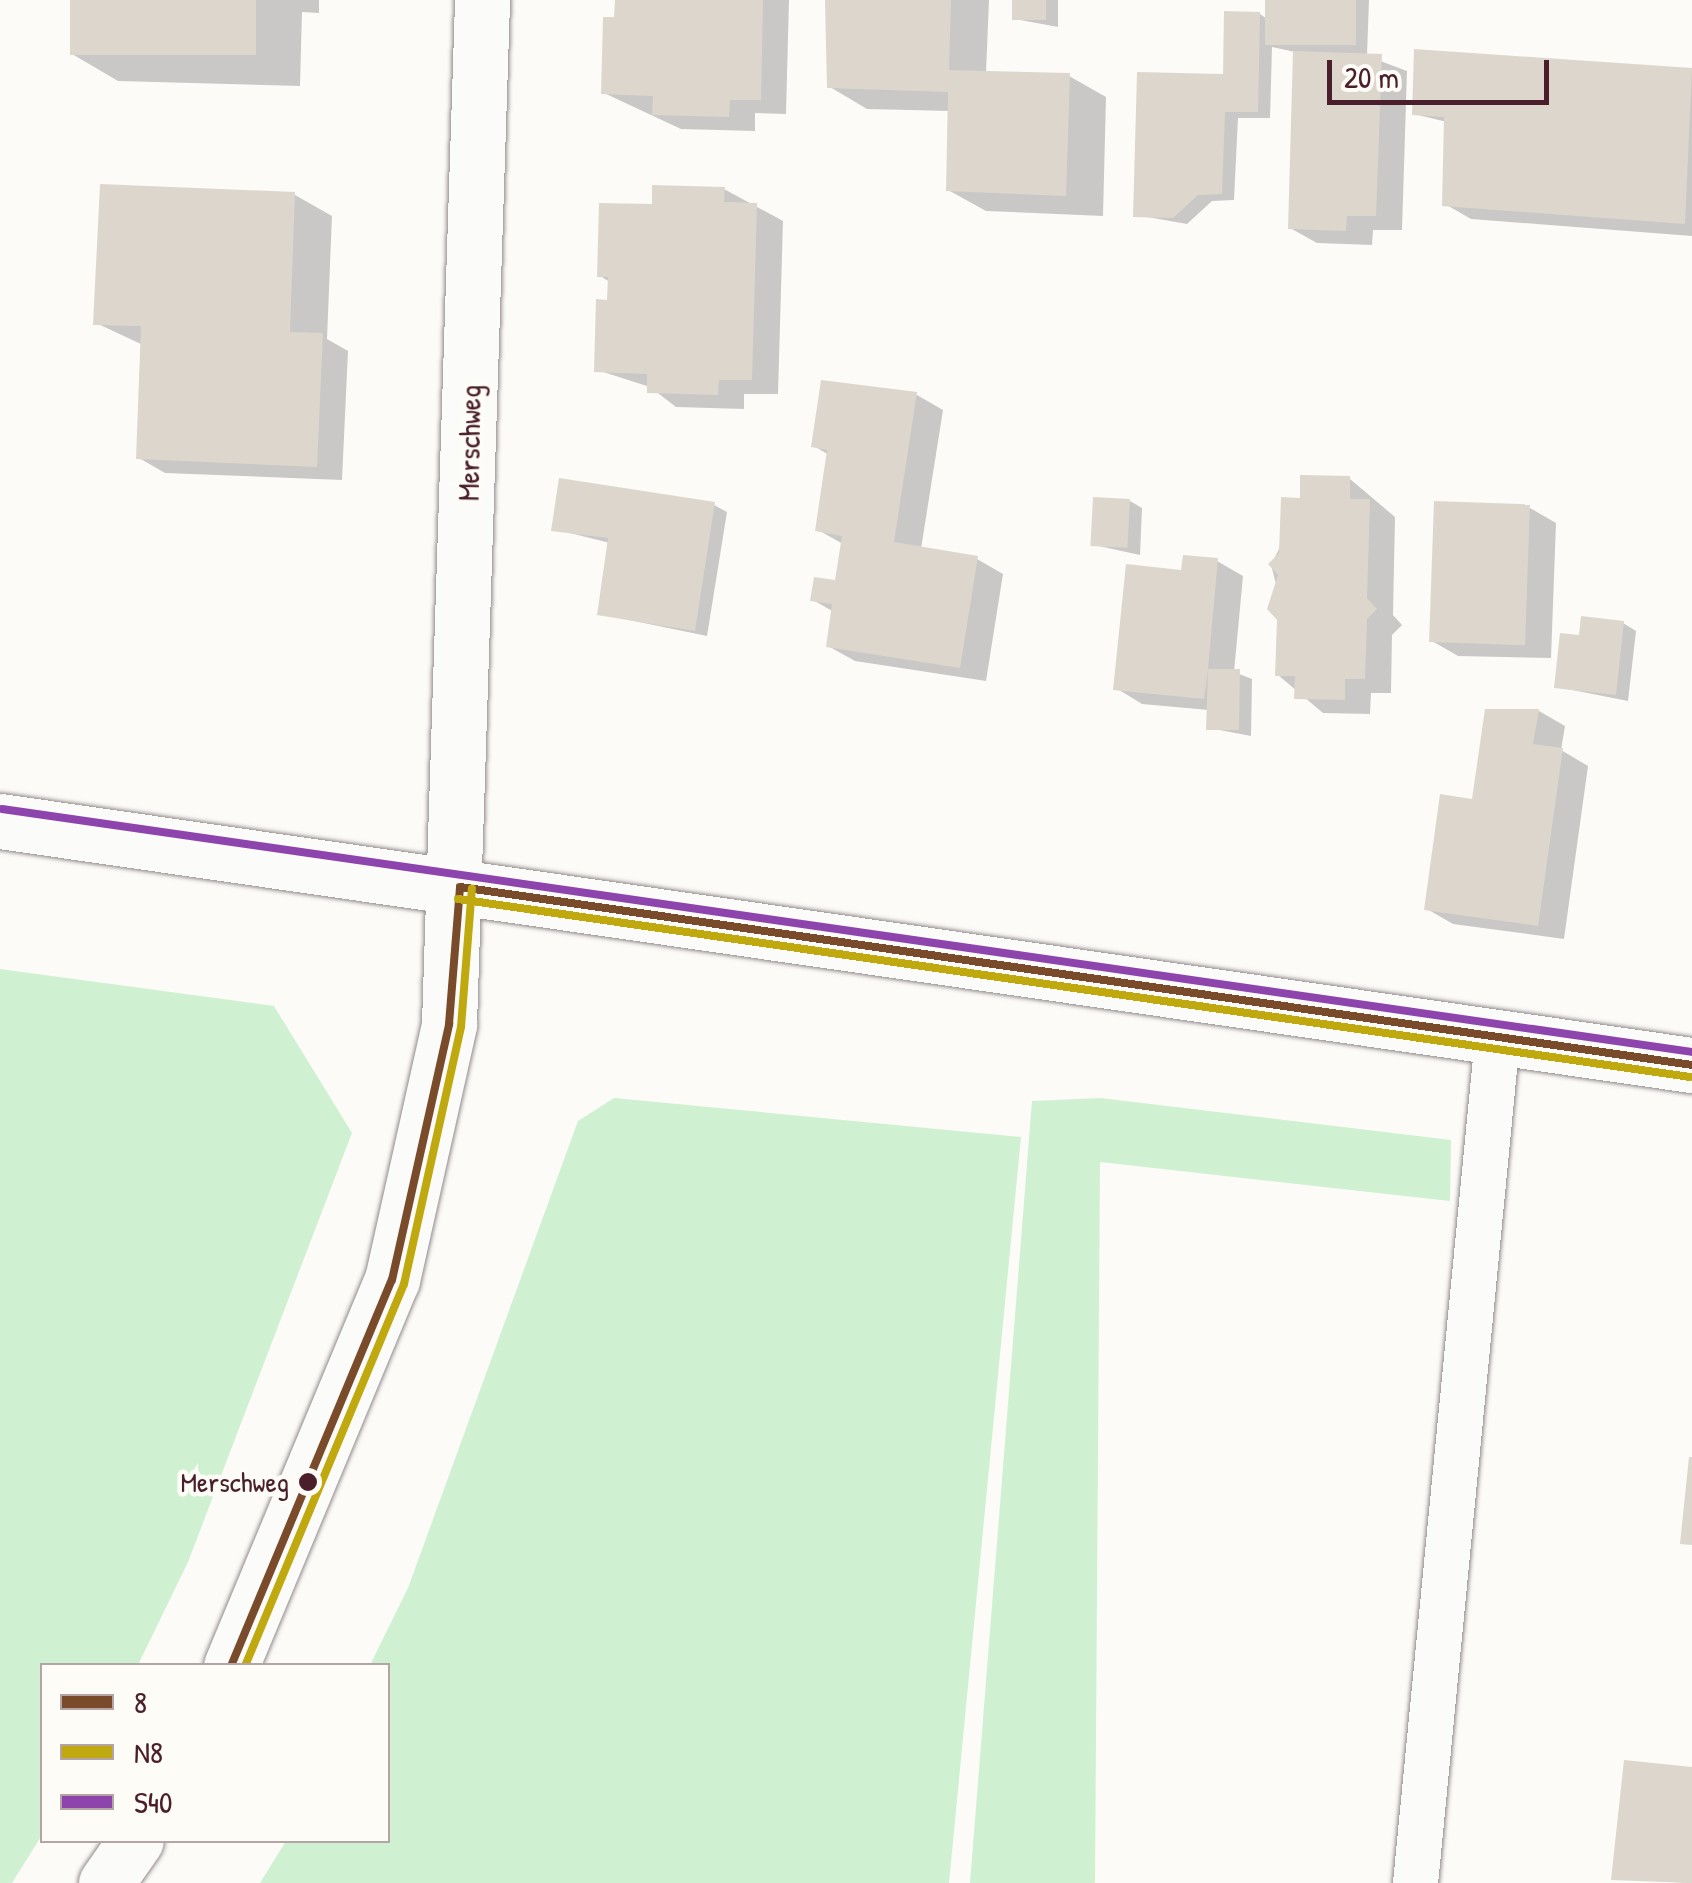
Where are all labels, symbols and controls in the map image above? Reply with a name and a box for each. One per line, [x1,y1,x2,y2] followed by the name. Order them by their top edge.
[1332,40,1554,102] scale bar
[1344,57,1399,97] text: 20 m
[450,385,488,501] street label: Merschweg
[180,1465,289,1499] place label: Merschweg
[298,1472,318,1492] marker: Merschweg
[40,1663,390,1843] legend
[134,1682,147,1722] text: 8
[134,1732,163,1772] text: N8
[134,1782,172,1822] text: S40

